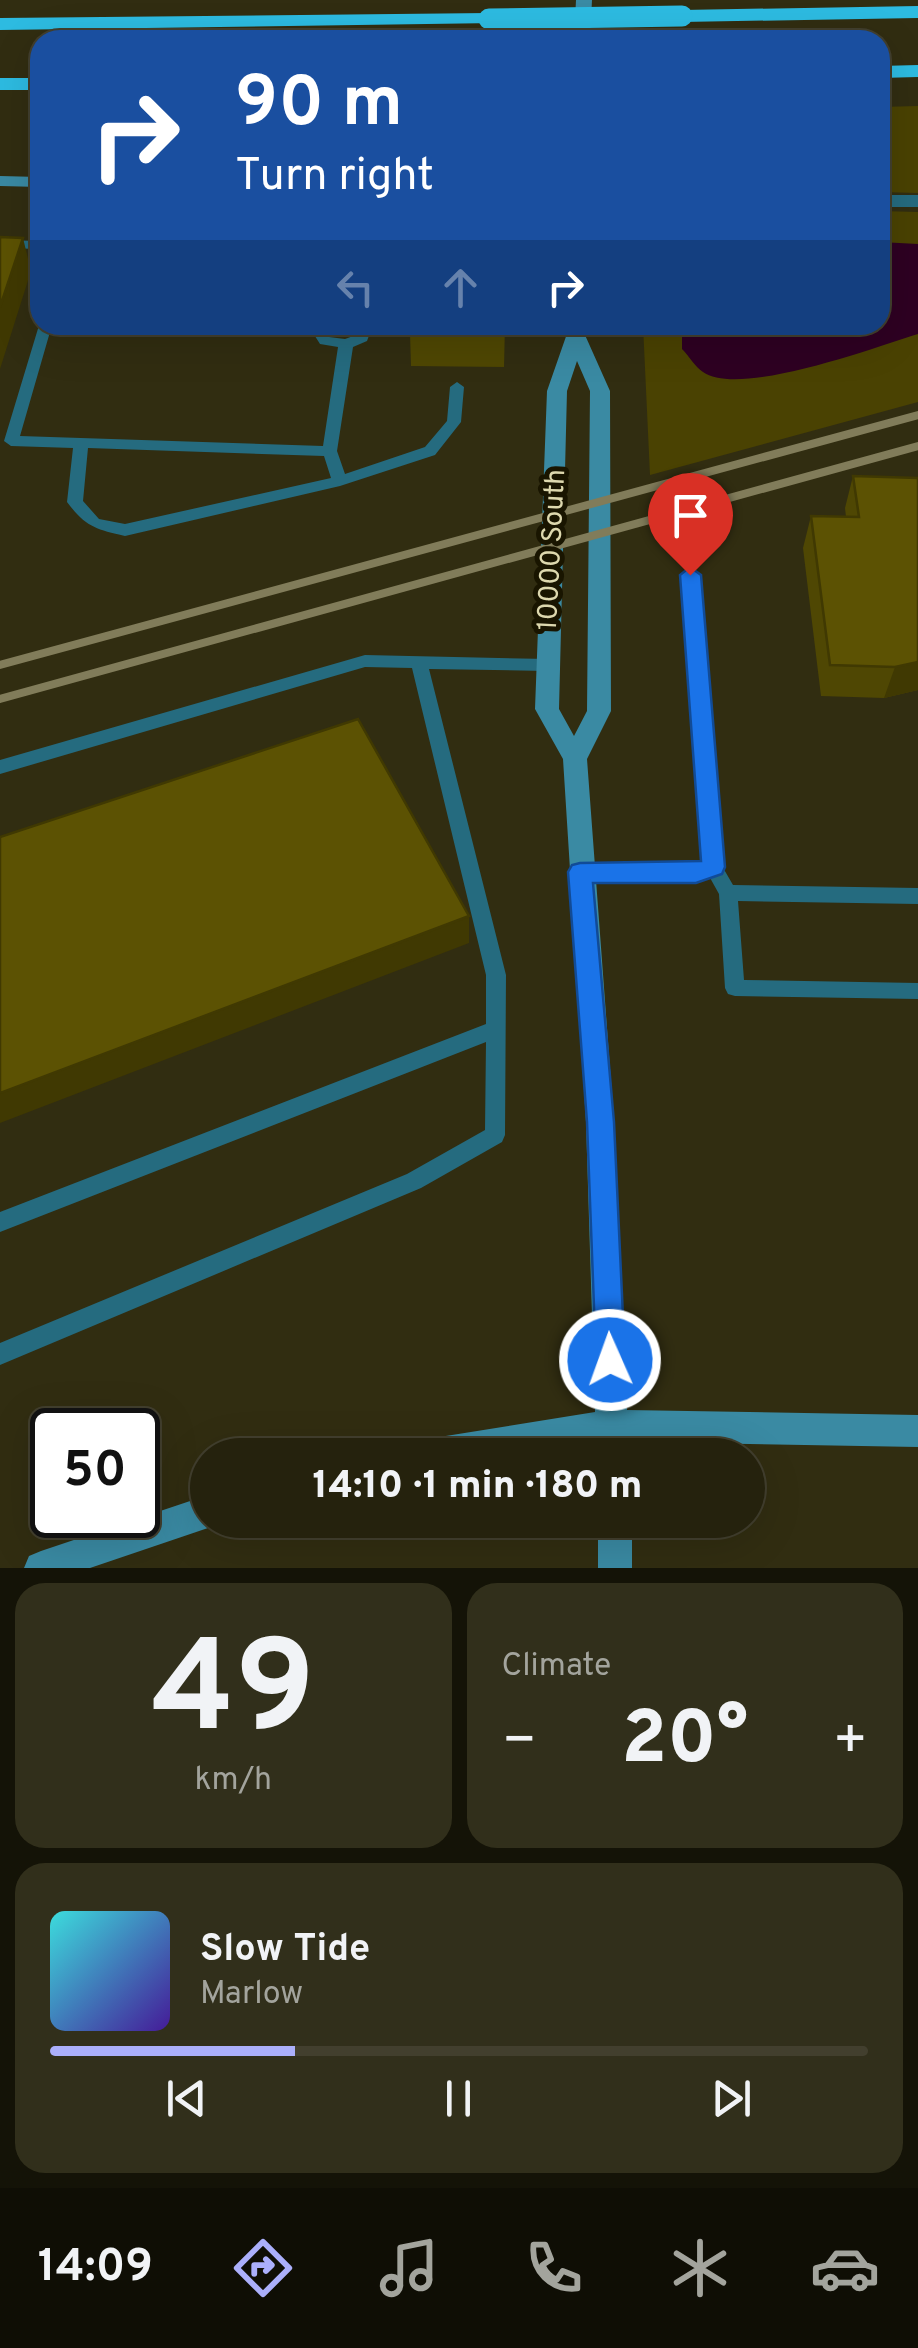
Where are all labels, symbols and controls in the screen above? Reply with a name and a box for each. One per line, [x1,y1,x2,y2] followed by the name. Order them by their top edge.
[235,62,403,151] text: 90 m
[70,70,200,200] icon: right
[235,149,434,206] text: Turn right
[328,260,383,315] icon: left
[433,260,488,315] icon: ahead
[538,260,593,315] icon: right
[531,468,575,632] street label: 10000 South
[648,473,733,576] pin
[663,488,718,543] icon: arrive
[558,1308,662,1412] position arrow
[30,1408,160,1538] speed limit sign: 50
[313,1463,642,1512] text: 14:10 · 1 min · 180 m
[151,1613,315,1778] text: 49
[502,1647,611,1687] text: Climate
[621,1695,748,1790] text: 20°
[502,1708,537,1778] text: −
[833,1708,868,1778] text: +
[194,1761,272,1801] text: km/h
[200,1926,370,1975] text: Slow Tide
[200,1975,303,2015] text: Marlow
[159,2071,214,2126] icon: previous
[431,2071,486,2126] icon: pause
[704,2071,759,2126] icon: next
[228,2233,298,2303] icon: directions
[374,2233,444,2303] icon: music
[519,2233,589,2303] icon: phone
[665,2233,735,2303] icon: climate
[810,2233,880,2303] icon: car
[38,2240,153,2297] text: 14:09

